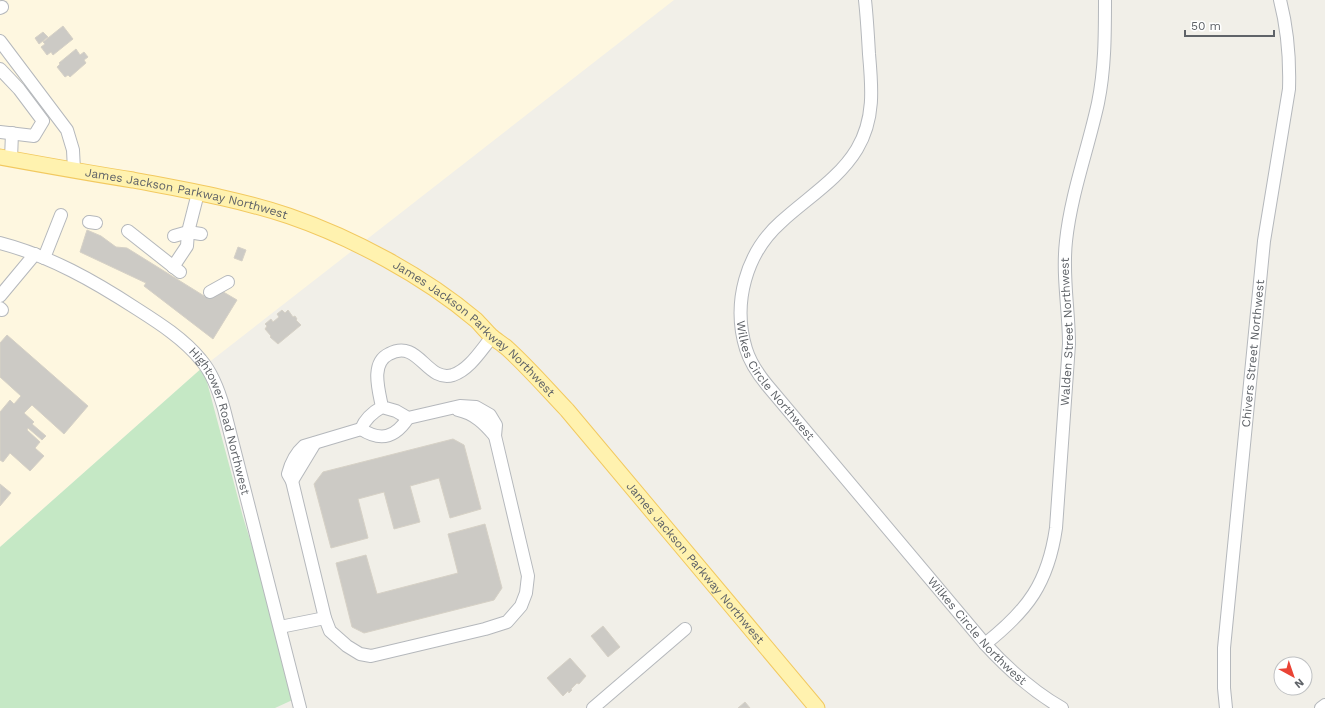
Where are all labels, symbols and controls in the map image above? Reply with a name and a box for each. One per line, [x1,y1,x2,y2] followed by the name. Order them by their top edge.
[1185,12,1274,38] scale bar
[1191,19,1221,33] text: 50 m
[84,165,290,222] street label: James Jackson Parkway Northwest
[1058,257,1076,406] street label: Walden Street Northwest
[390,258,558,399] street label: James Jackson Parkway Northwest
[1239,279,1267,428] street label: Chivers Street Northwest
[734,320,817,443] street label: Wilkes Circle Northwest
[186,344,253,496] street label: Hightower Road Northwest
[623,479,767,647] street label: James Jackson Parkway Northwest
[925,574,1029,688] street label: Wilkes Circle Northwest
[1273,656,1313,696] north arrow
[1292,676,1306,691] text: N

